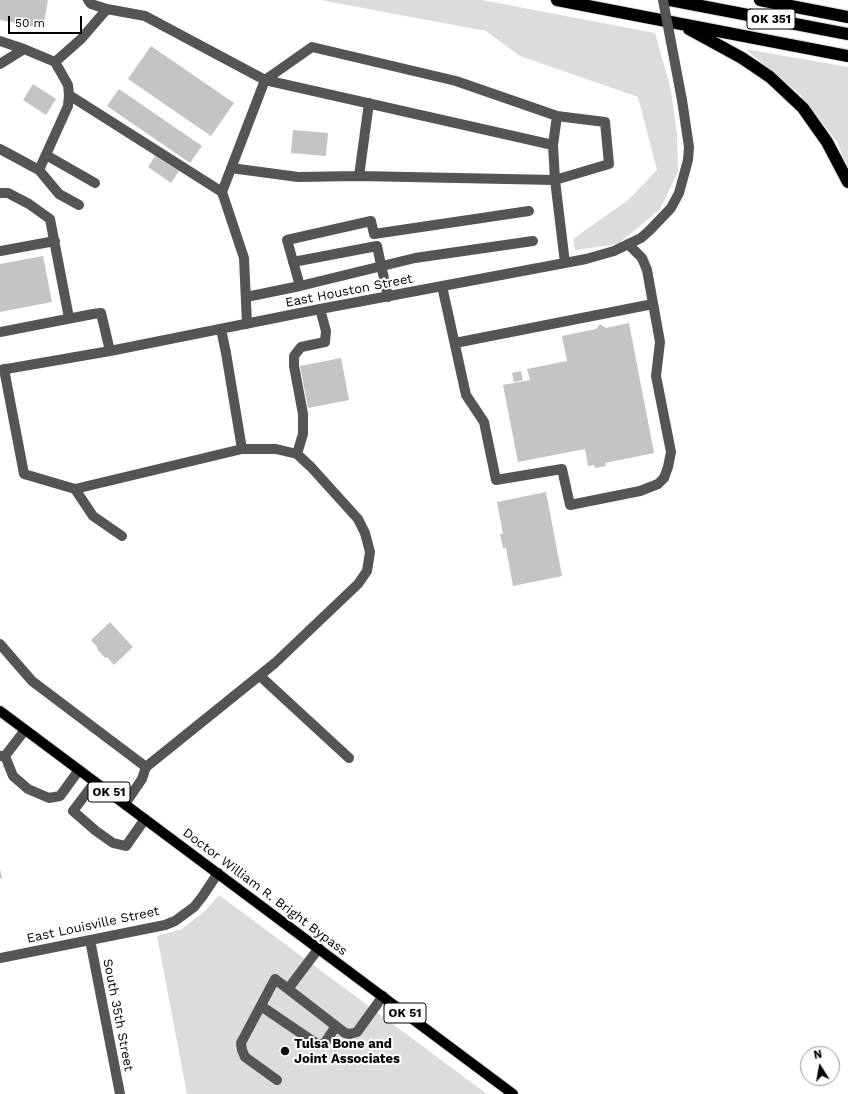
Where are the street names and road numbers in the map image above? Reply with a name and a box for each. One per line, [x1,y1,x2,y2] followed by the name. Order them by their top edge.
[747,9,795,29] road number: OK 351
[284,271,414,311] street label: East Houston Street
[88,782,130,802] road number: OK 51
[180,825,350,959] street label: Doctor William R. Bright Bypass
[25,903,161,947] street label: East Louisville Street
[99,957,137,1073] street label: South 35th Street
[384,1003,426,1023] road number: OK 51

